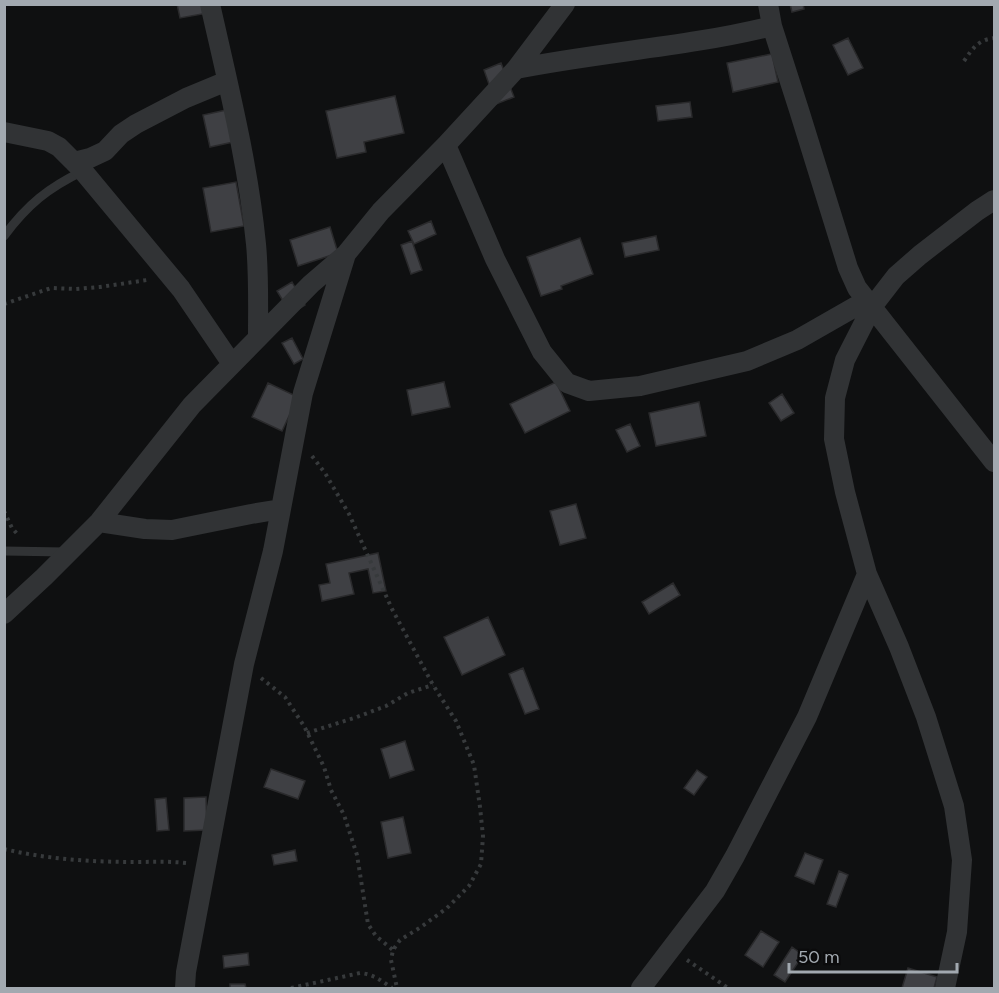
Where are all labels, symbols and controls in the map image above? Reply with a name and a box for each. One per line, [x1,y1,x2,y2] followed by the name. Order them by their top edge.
[789,936,957,974] scale bar
[798,946,840,968] text: 50 m

